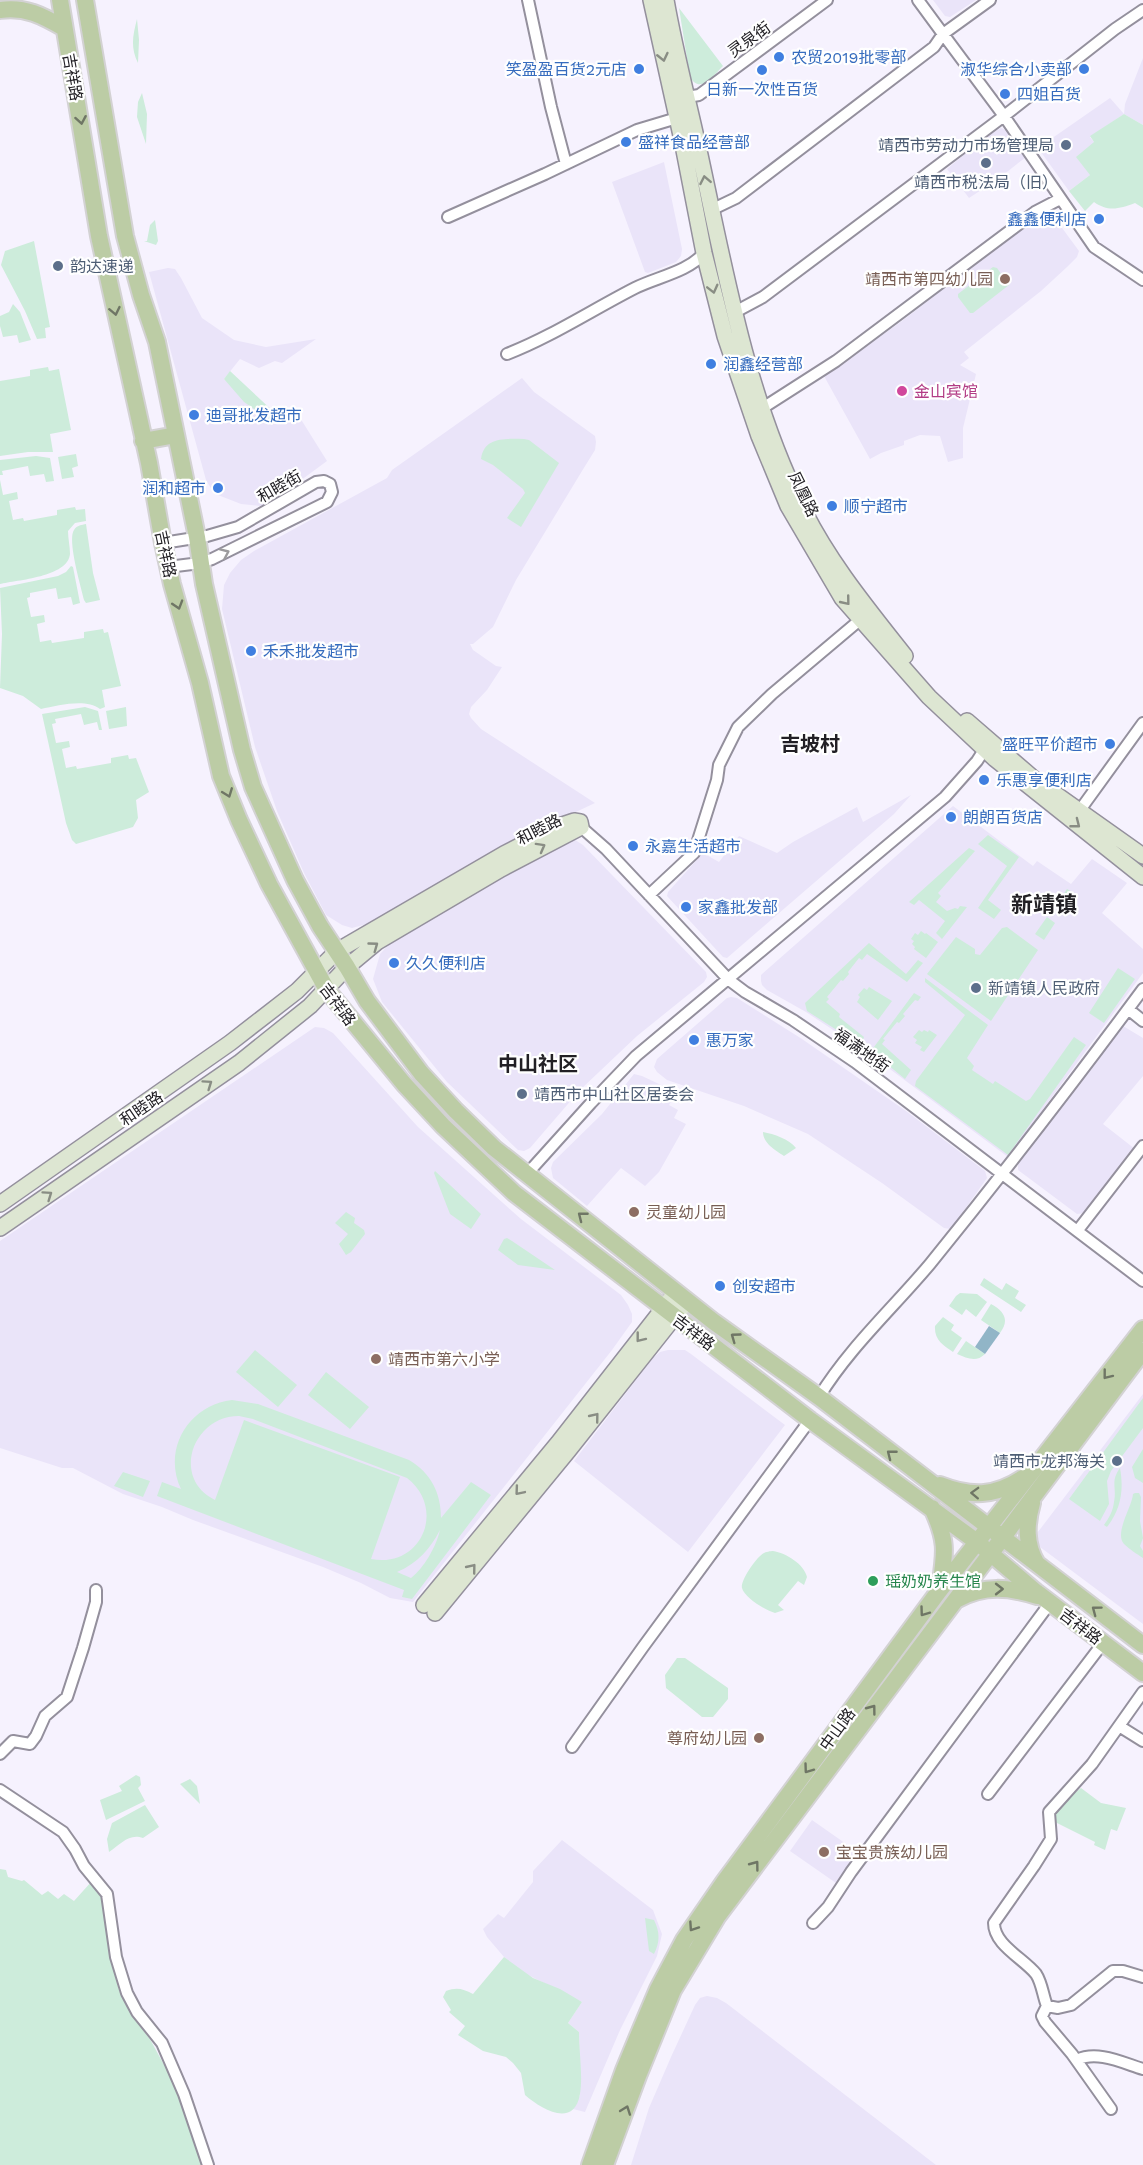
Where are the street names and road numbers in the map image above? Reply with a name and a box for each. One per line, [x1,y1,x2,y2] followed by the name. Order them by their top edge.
[724,18,774,61] street label: 灵泉街
[59,52,86,102] street label: 吉祥路
[254,466,305,507] street label: 和睦街
[784,468,823,520] street label: 凤凰路
[151,529,180,580] street label: 吉祥路
[514,810,565,849] street label: 和睦路
[316,979,360,1029] street label: 吉祥路
[830,1024,893,1077] street label: 福满地街
[116,1087,166,1130] street label: 和睦路
[669,1310,719,1354] street label: 吉祥路
[1056,1604,1106,1648] street label: 吉祥路
[816,1704,859,1754] street label: 中山路

